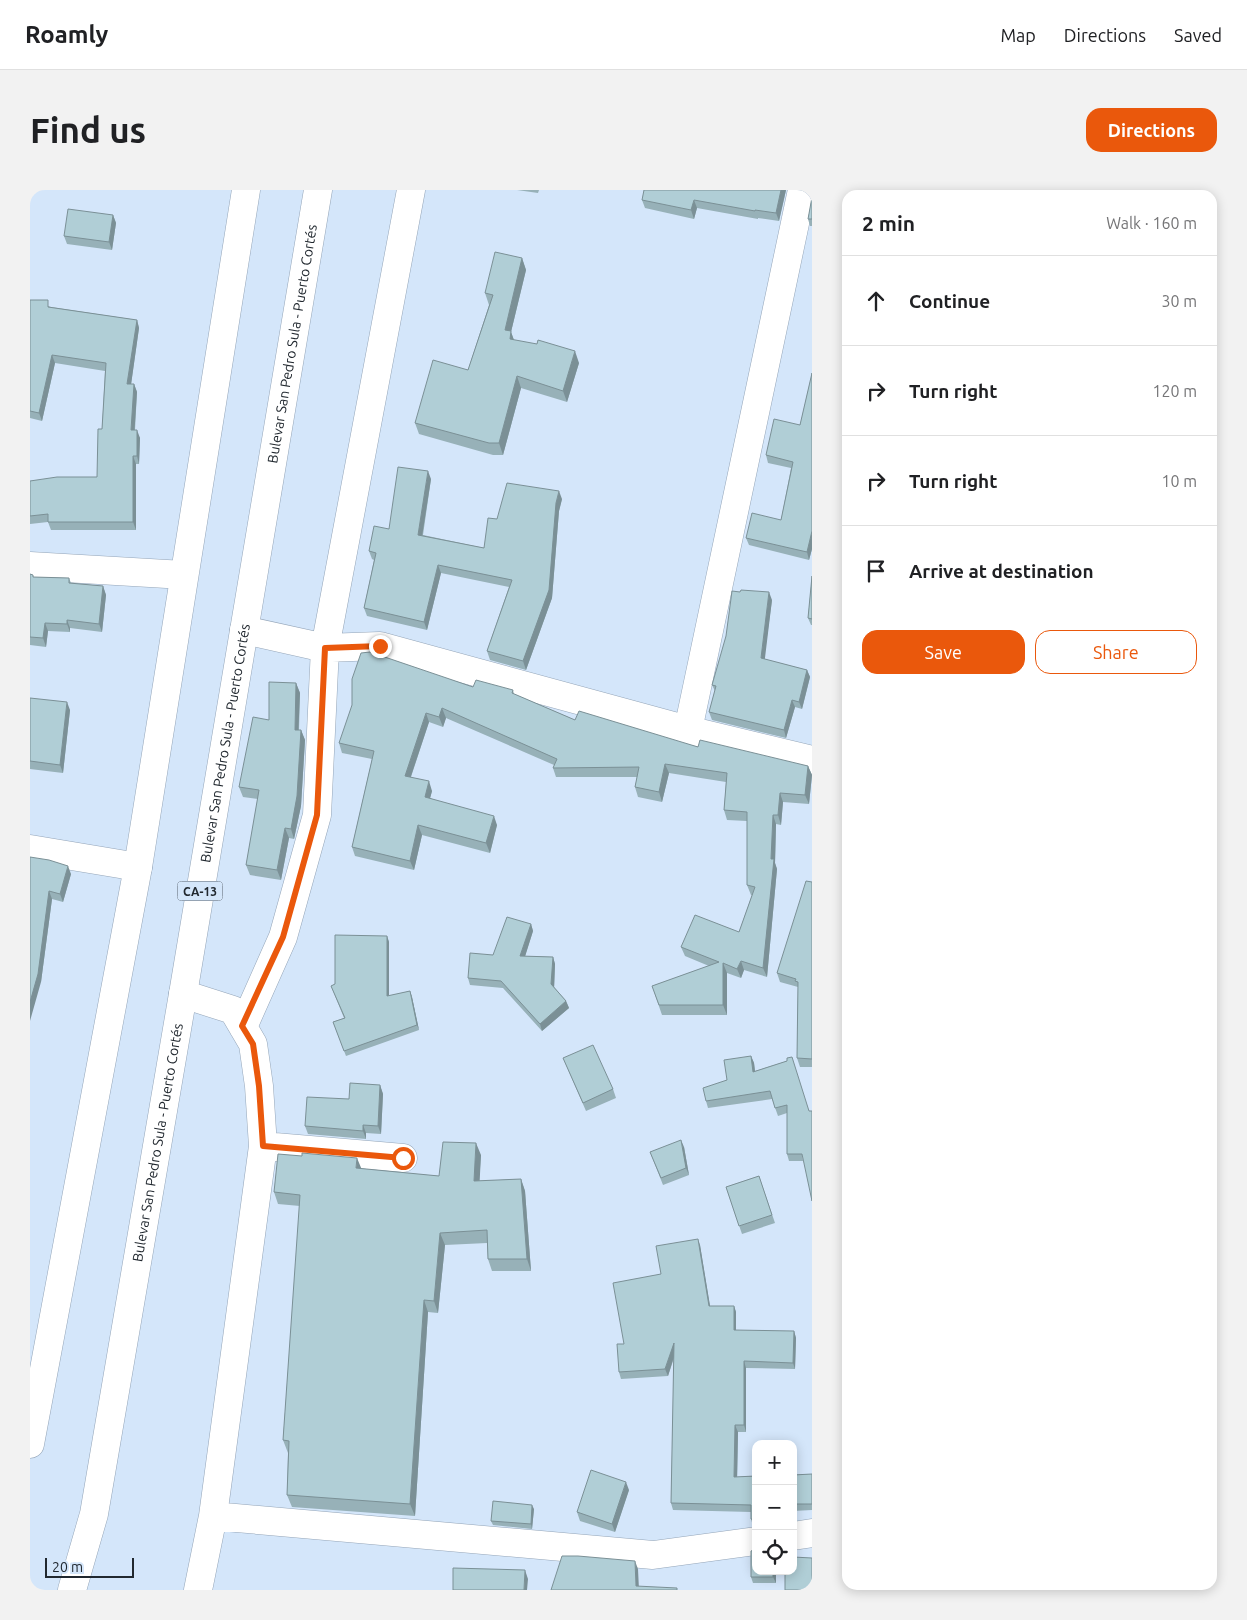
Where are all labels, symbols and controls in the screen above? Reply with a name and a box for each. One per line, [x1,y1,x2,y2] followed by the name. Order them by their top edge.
[25,21,108,48] text: Roamly
[1000,25,1036,45] text: Map
[1064,25,1146,45] text: Directions
[1174,25,1222,45] text: Saved
[1086,108,1217,152] button: Directions
[30,110,146,150] text: Find us
[862,211,915,235] text: 2 min
[1106,214,1197,232] text: Walk · 160 m
[264,223,320,464] street label: Bulevar San Pedro Sula - Puerto Cortés
[862,287,890,315] icon: ahead
[909,290,990,312] text: Continue
[1161,292,1197,310] text: 30 m
[862,377,890,405] icon: right
[909,380,997,402] text: Turn right
[1152,382,1197,400] text: 120 m
[862,467,890,495] icon: right
[909,470,997,492] text: Turn right
[1161,472,1197,490] text: 10 m
[862,557,890,585] icon: arrive
[909,560,1094,582] text: Arrive at destination
[197,623,253,864] street label: Bulevar San Pedro Sula - Puerto Cortés
[862,630,1025,674] button: Save
[1035,630,1197,674] button: Share
[369,635,392,658] route end
[178,881,222,900] road number: CA-13
[129,1022,186,1263] street label: Bulevar San Pedro Sula - Puerto Cortés
[392,1147,415,1170] route start
[752,1440,797,1575] map controls
[752,1440,797,1485] button: +
[752,1485,797,1530] button: −
[752,1530,797,1575] button: locate
[45,1555,134,1578] scale bar
[52,1559,83,1575] text: 20 m

